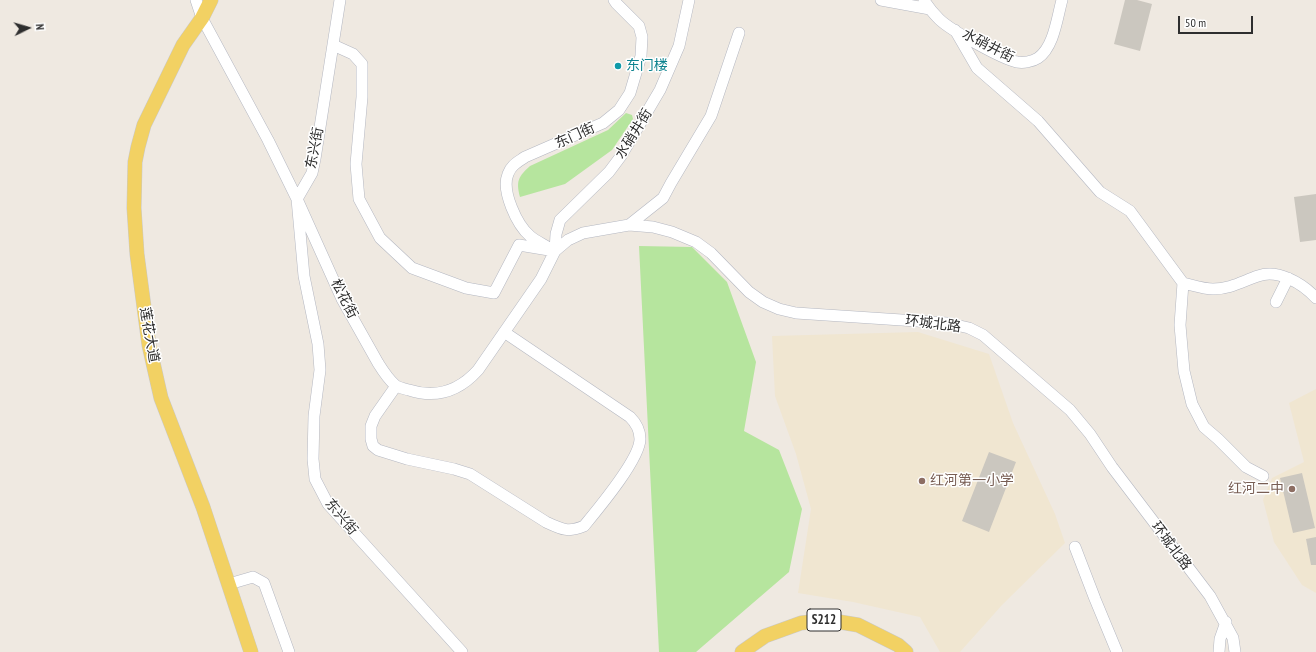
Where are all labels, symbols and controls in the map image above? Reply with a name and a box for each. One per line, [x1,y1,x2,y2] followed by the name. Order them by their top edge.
[8,8,48,48] north arrow
[1180,8,1255,34] scale bar
[1185,15,1206,30] text: 50 m
[33,23,47,31] text: N
[959,26,1017,66] street label: 水硝井街
[626,58,668,74] place label: 东门楼
[613,61,623,71] marker: 东门楼
[612,106,656,162] street label: 水硝井街
[552,120,598,152] street label: 东门街
[303,126,327,170] street label: 东兴街
[327,276,361,322] street label: 松花街
[136,306,162,364] street label: 莲花大道
[904,312,962,336] street label: 环城北路
[930,473,1014,489] place label: 红河第一小学
[917,476,927,486] marker: 红河第一小学
[1228,481,1284,497] place label: 红河二中
[1287,484,1297,494] marker: 红河二中
[321,496,361,538] street label: 东兴街
[1147,519,1195,573] street label: 环城北路
[807,609,841,631] road number: S212

